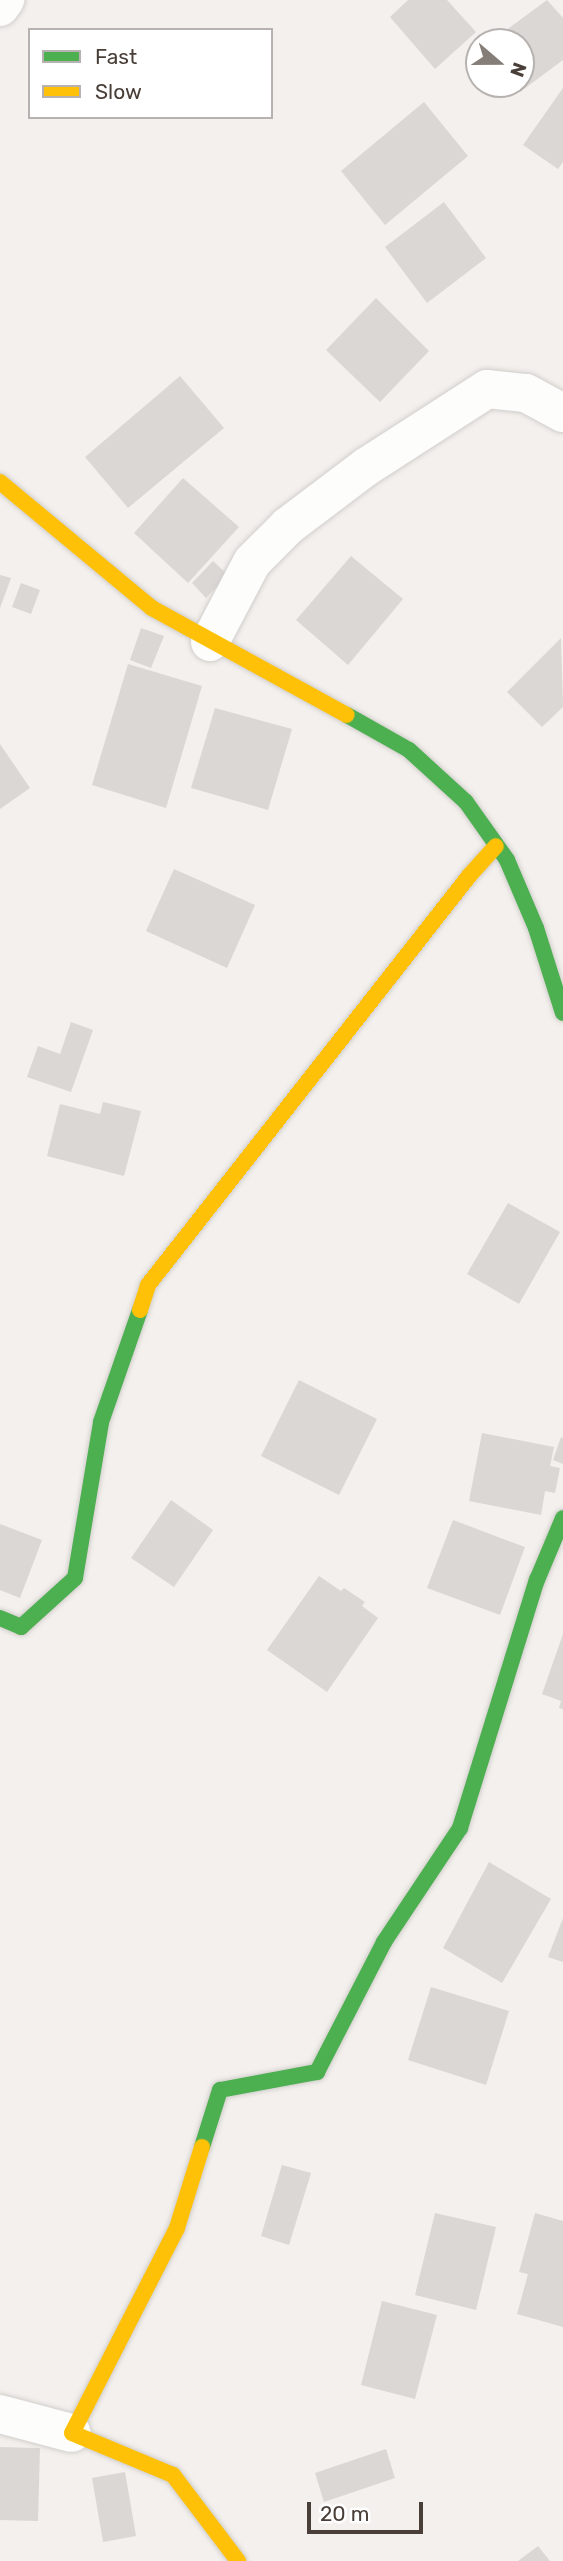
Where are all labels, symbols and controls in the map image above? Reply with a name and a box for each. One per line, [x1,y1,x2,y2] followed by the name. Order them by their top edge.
[28,28,273,119] legend
[465,28,535,98] north arrow
[95,44,137,69] text: Fast
[505,59,531,80] text: N
[95,79,142,104] text: Slow
[311,2488,426,2532] scale bar
[320,2501,369,2526] text: 20 m

